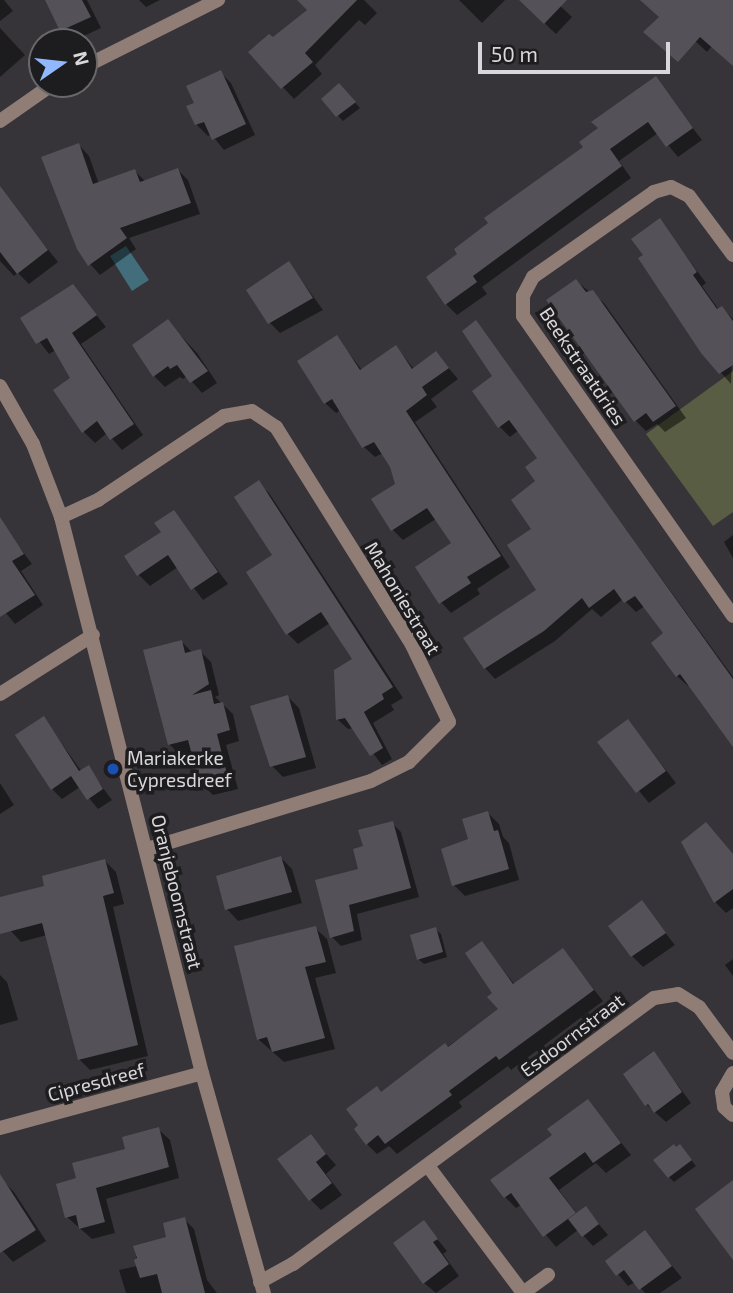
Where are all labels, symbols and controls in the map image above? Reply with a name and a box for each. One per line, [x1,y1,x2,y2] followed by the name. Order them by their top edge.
[28,28,98,98] north arrow
[481,28,674,72] scale bar
[491,41,538,66] text: 50 m
[69,49,95,68] text: N
[535,303,631,429] street label: Beekstraatdries
[360,537,446,659] street label: Mahoniestraat
[127,747,232,791] place label: Mariakerke Cypresdreef
[105,761,121,777] marker: Mariakerke Cypresdreef
[147,812,207,972] street label: Oranjeboomstraat
[516,989,628,1081] street label: Esdoornstraat
[45,1058,147,1106] street label: Cipresdreef

